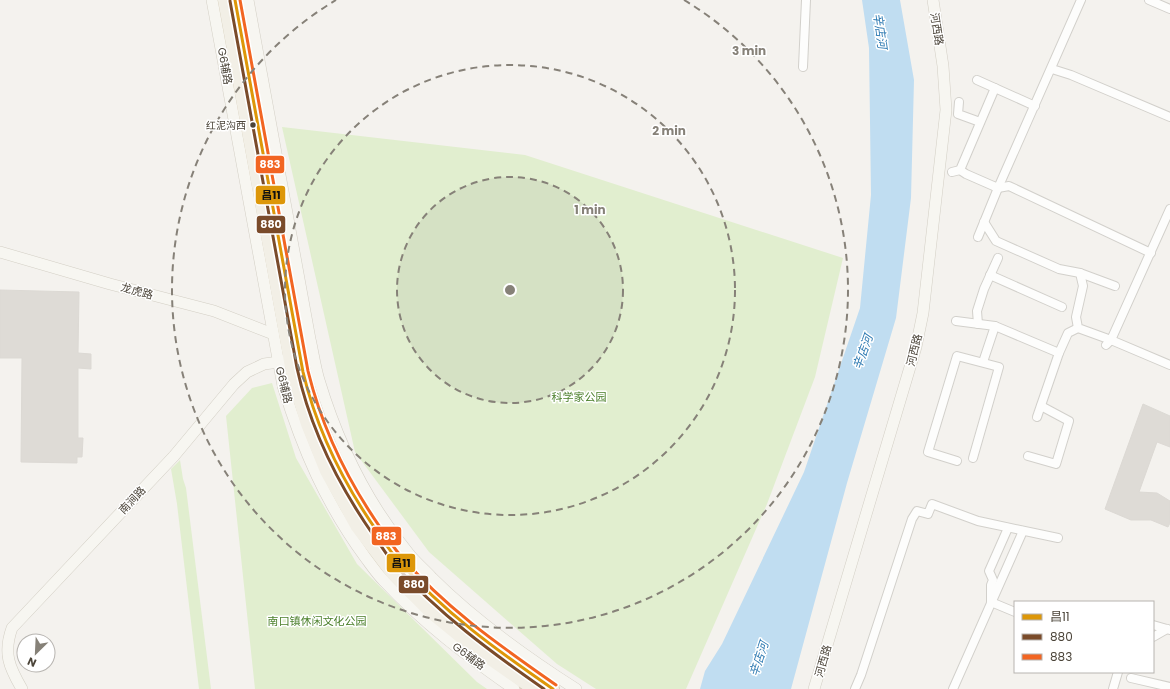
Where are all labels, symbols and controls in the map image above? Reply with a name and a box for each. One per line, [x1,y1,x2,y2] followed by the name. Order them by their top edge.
[927,11,947,47] street label: 河西路
[870,12,892,52] water label: 辛店河
[732,42,766,59] text: 3 min
[214,46,236,86] street label: G6辅路
[206,118,246,133] place label: 红泥沟西
[248,120,258,130] marker: 红泥沟西
[652,122,686,139] text: 2 min
[255,155,285,174] line badge: 883
[260,156,281,172] text: 883
[255,185,286,205] line badge: 昌11
[261,187,281,203] text: 昌11
[574,201,606,218] text: 1 min
[256,215,286,234] line badge: 880
[260,216,282,232] text: 880
[119,279,155,303] street label: 龙虎路
[503,283,517,297] centre of rings
[848,330,877,372] water label: 辛店河
[902,332,926,368] street label: 河西路
[272,365,296,405] street label: G6辅路
[552,389,607,405] park label: 科学家公园
[115,482,149,518] street label: 南涧路
[371,526,402,546] line badge: 883
[376,528,397,544] text: 883
[386,553,416,573] line badge: 昌11
[391,555,411,571] text: 昌11
[398,575,429,594] line badge: 880
[403,576,425,592] text: 880
[1014,601,1154,673] legend
[1050,608,1070,625] text: 昌11
[268,613,367,629] park label: 南口镇休闲文化公园
[1050,628,1073,645] text: 880
[16,633,56,673] north arrow
[745,637,773,679] water label: 辛店河
[449,638,489,674] street label: G6辅路
[811,643,835,679] street label: 河西路
[1050,648,1072,665] text: 883
[25,653,39,671] text: N

